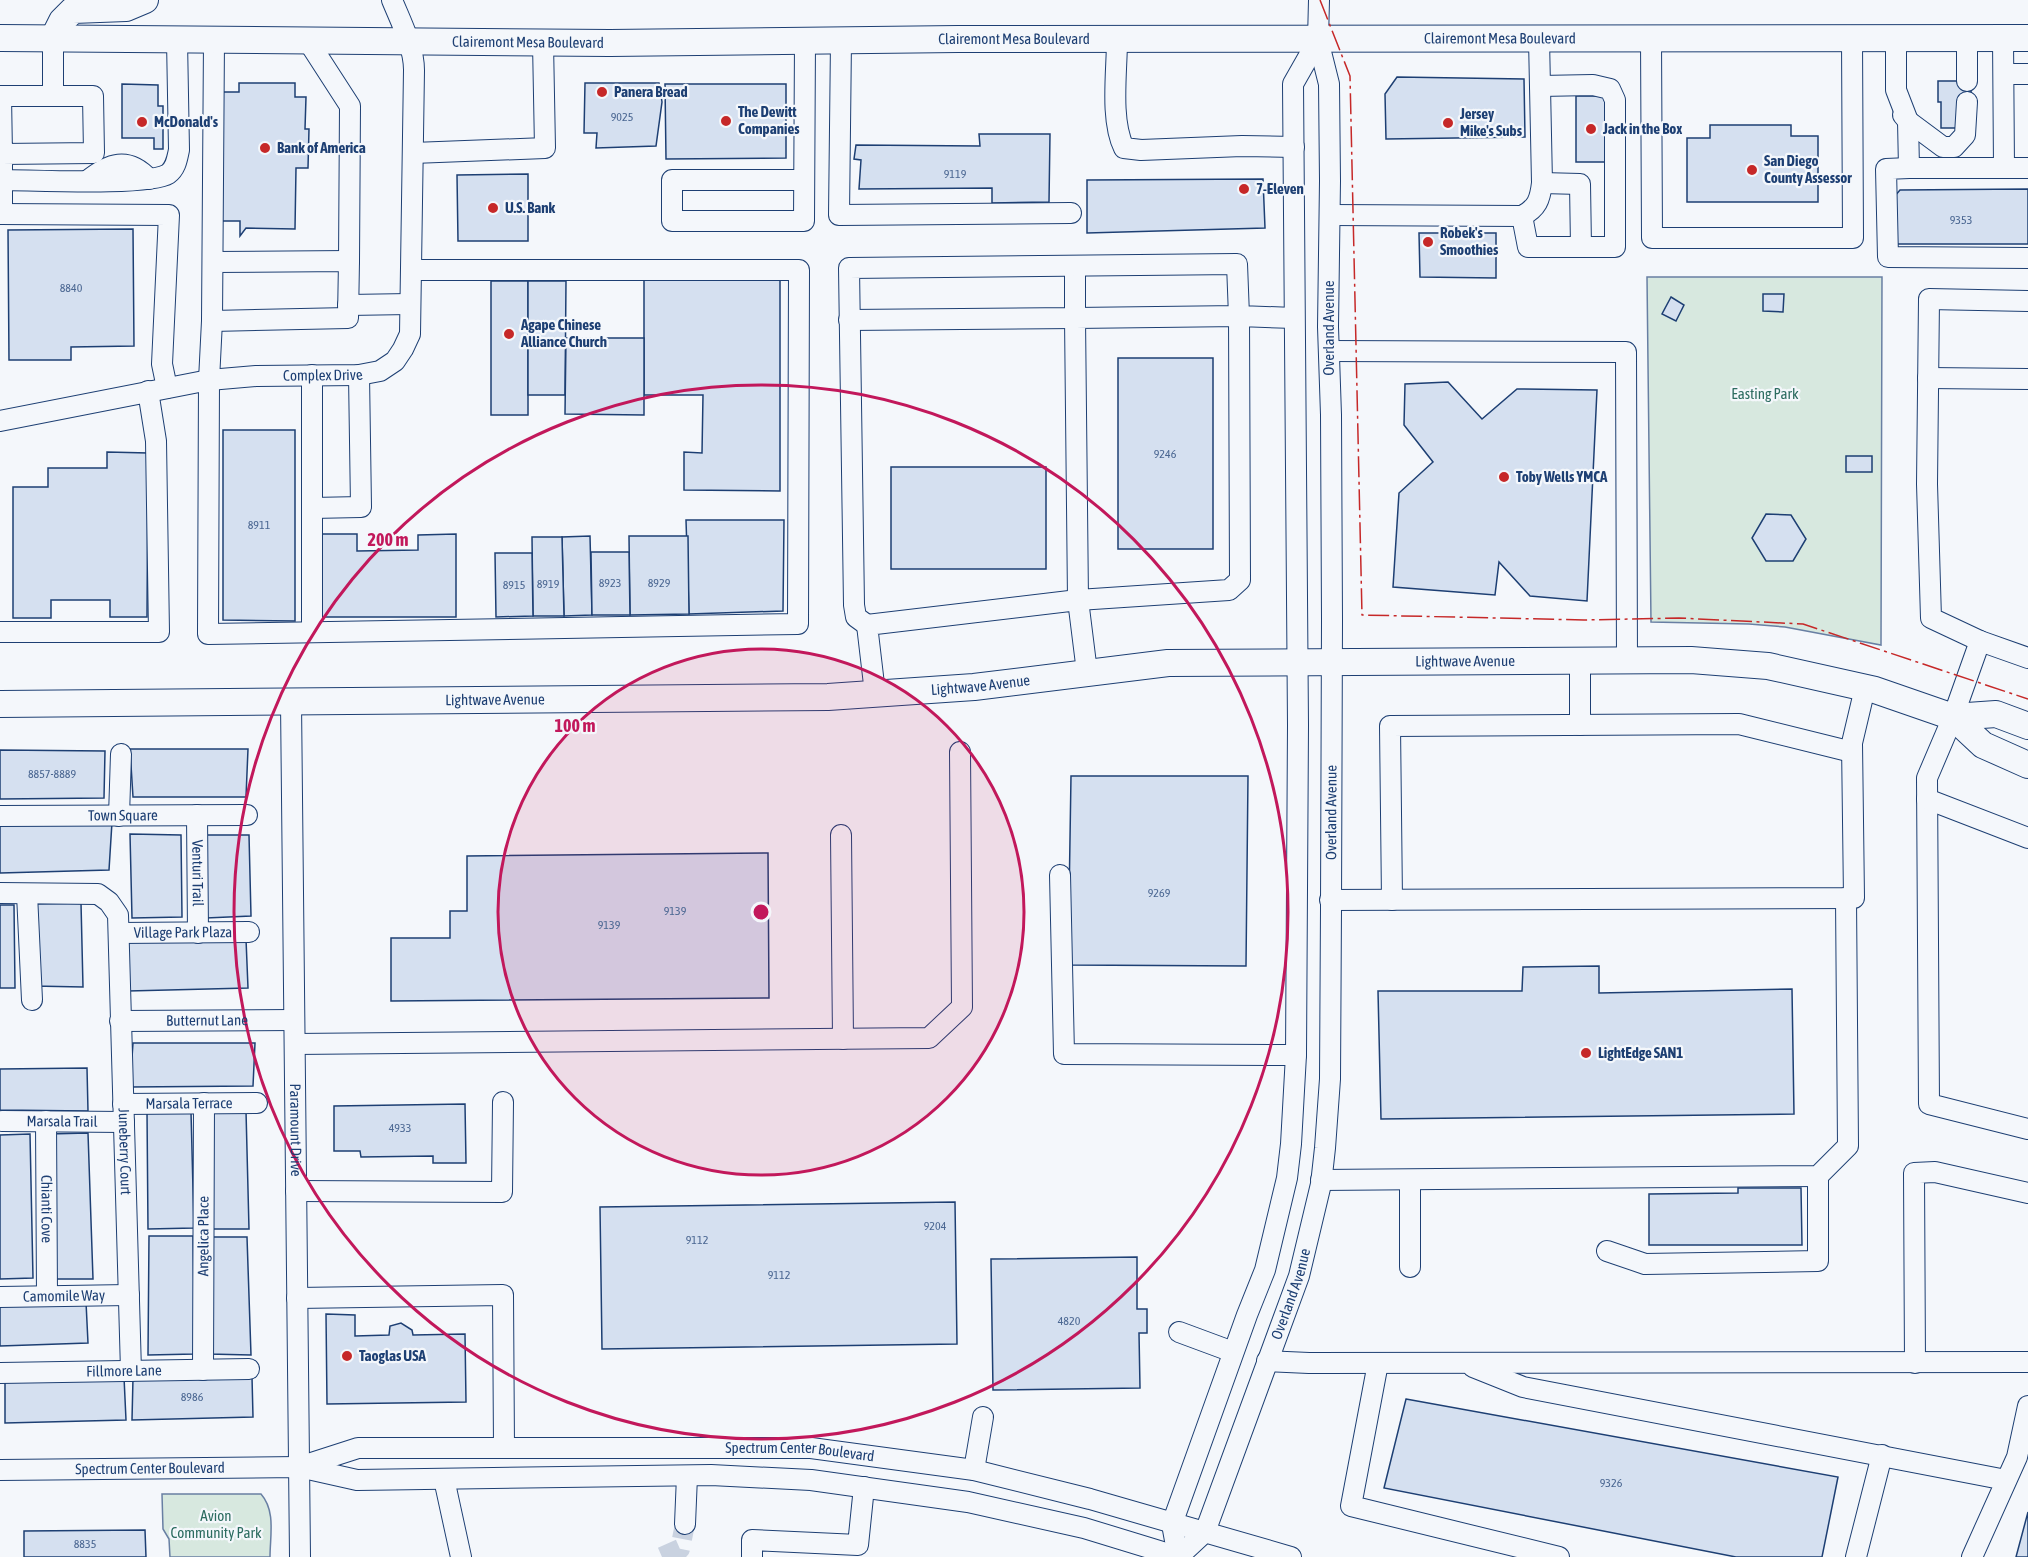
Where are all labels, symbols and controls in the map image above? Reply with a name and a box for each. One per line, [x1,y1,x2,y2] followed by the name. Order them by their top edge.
[1424,29,1576,47] street label: Clairemont Mesa Boulevard
[938,30,1090,47] street label: Clairemont Mesa Boulevard
[452,33,604,51] street label: Clairemont Mesa Boulevard
[614,83,688,100] place label: Panera Bread
[595,85,609,99] marker: Panera Bread
[738,103,800,137] place label: The Dewitt Companies
[1459,105,1523,139] place label: Jersey Mike's Subs
[611,110,633,124] house number: 9025
[154,113,219,130] place label: McDonald's
[719,114,733,128] marker: The Dewitt Companies
[135,115,149,129] marker: McDonald's
[1441,116,1455,130] marker: Jersey Mike's Subs
[1602,120,1682,137] place label: Jack in the Box
[1584,122,1598,136] marker: Jack in the Box
[277,139,366,156] place label: Bank of America
[258,141,272,155] marker: Bank of America
[1764,152,1852,186] place label: San Diego County Assessor
[1745,163,1759,177] marker: San Diego County Assessor
[944,167,967,181] house number: 9119
[1256,180,1304,197] place label: 7-Eleven
[1237,182,1251,196] marker: 7-Eleven
[505,199,556,216] place label: U.S. Bank
[486,201,500,215] marker: U.S. Bank
[1950,213,1972,227] house number: 9353
[1440,224,1499,258] place label: Robek's Smoothies
[1421,235,1435,249] marker: Robek's Smoothies
[1320,280,1337,375] street label: Overland Avenue
[60,281,83,295] house number: 8840
[520,316,607,350] place label: Agape Chinese Alliance Church
[502,327,516,341] marker: Agape Chinese Alliance Church
[283,365,364,384] street label: Complex Drive
[1731,385,1799,402] park label: Easting Park
[1154,447,1177,461] house number: 9246
[1516,468,1608,485] place label: Toby Wells YMCA
[1497,470,1511,484] marker: Toby Wells YMCA
[248,518,271,532] house number: 8911
[368,529,408,550] text: 200 m
[599,576,621,590] house number: 8923
[648,576,671,590] house number: 8929
[537,577,560,591] house number: 8919
[503,578,525,592] house number: 8915
[1415,652,1515,670] street label: Lightwave Avenue
[930,671,1031,698] street label: Lightwave Avenue
[445,690,545,708] street label: Lightwave Avenue
[555,715,595,736] text: 100 m
[1322,765,1339,860] street label: Overland Avenue
[28,767,76,781] house number: 8857-8889
[88,806,158,824] street label: Town Square
[189,840,207,906] street label: Venturi Trail
[1148,886,1171,900] house number: 9269
[751,902,771,922] centre of rings
[664,904,687,918] house number: 9139
[598,918,621,932] house number: 9139
[134,923,232,941] street label: Village Park Plaza
[166,1011,248,1029] street label: Butternut Lane
[1598,1044,1683,1061] place label: LightEdge SAN1
[1579,1046,1593,1060] marker: LightEdge SAN1
[287,1083,305,1177] street label: Paramount Drive
[145,1094,233,1112] street label: Marsala Terrace
[116,1108,135,1195] street label: Juneberry Court
[26,1112,98,1130] street label: Marsala Trail
[389,1121,411,1135] house number: 4933
[38,1175,56,1243] street label: Chianti Cove
[194,1196,212,1276] street label: Angelica Place
[924,1219,947,1233] house number: 9204
[686,1233,708,1247] house number: 9112
[1267,1246,1313,1342] street label: Overland Avenue
[768,1268,790,1282] house number: 9112
[23,1286,105,1305] street label: Camomile Way
[1058,1314,1081,1328] house number: 4820
[359,1347,426,1364] place label: Taoglas USA
[340,1349,354,1363] marker: Taoglas USA
[86,1361,162,1380] street label: Fillmore Lane
[181,1390,204,1404] house number: 8986
[725,1439,875,1464] street label: Spectrum Center Boulevard
[75,1459,225,1477] street label: Spectrum Center Boulevard
[1600,1476,1623,1490] house number: 9326
[171,1507,262,1541] park label: Avion Community Park
[74,1537,96,1551] house number: 8835

